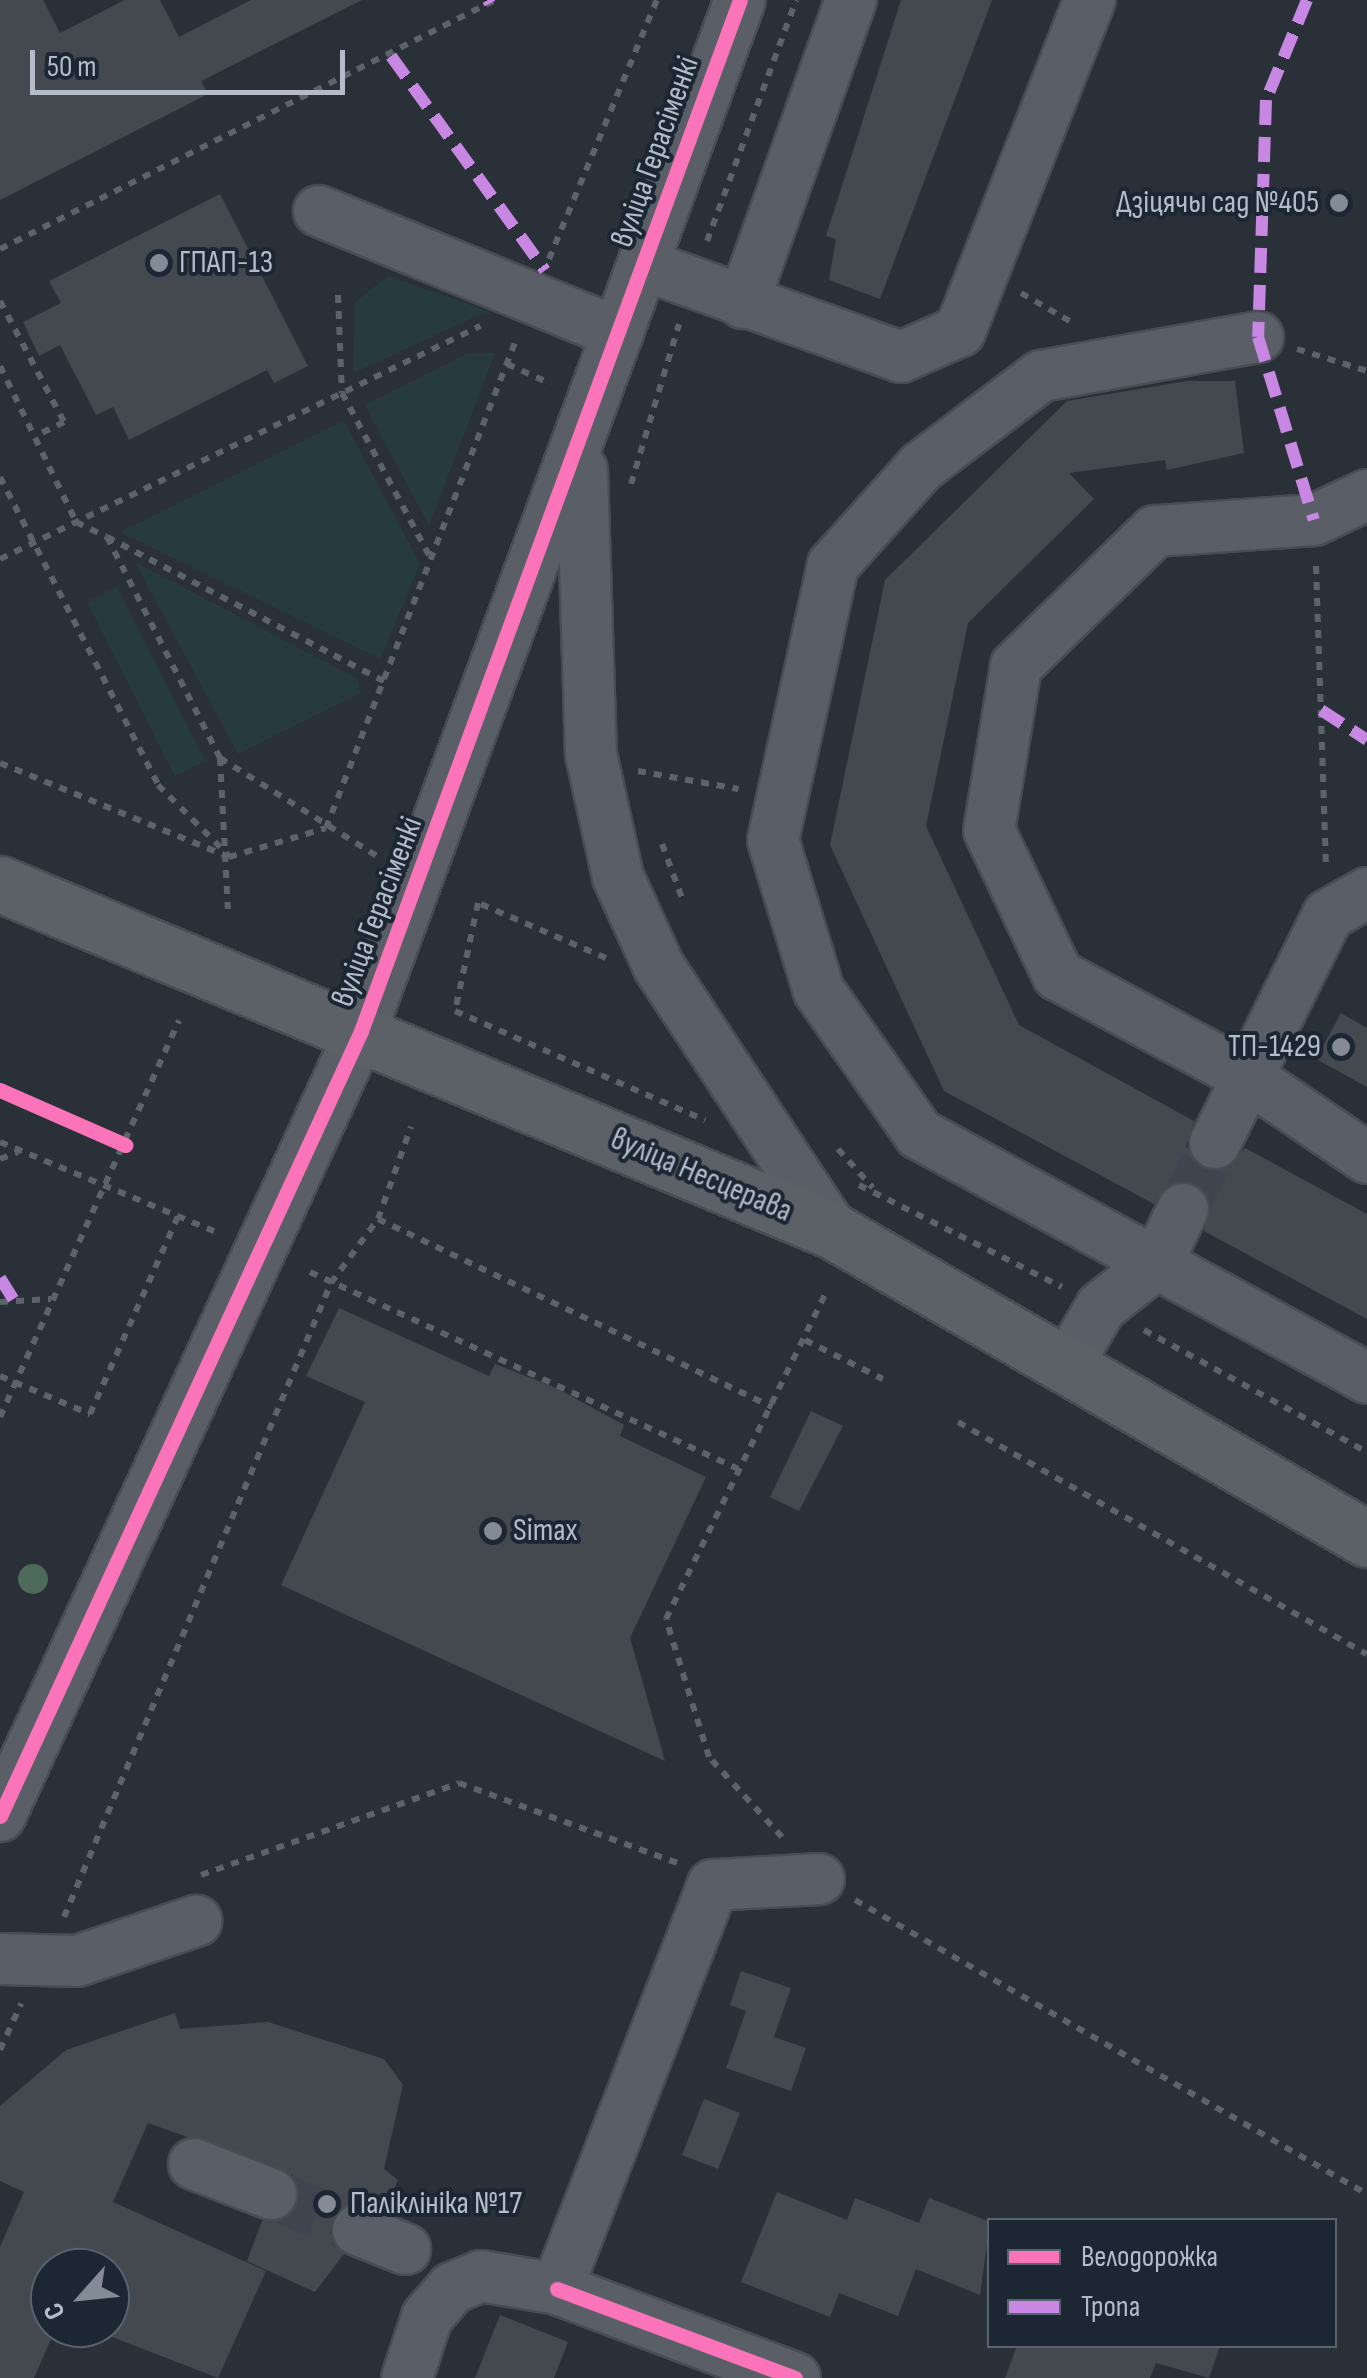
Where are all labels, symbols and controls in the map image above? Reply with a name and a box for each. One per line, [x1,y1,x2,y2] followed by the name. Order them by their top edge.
[35,30,350,92] scale bar
[47,49,96,85] text: 50 m
[604,51,708,253] street label: вуліца Герасіменкі
[1116,184,1319,222] place label: Дзіцячы сад №405
[1328,192,1350,214] marker: Дзіцячы сад №405
[179,244,273,282] place label: ГПАП-13
[148,252,170,274] marker: ГПАП-13
[324,812,432,1012] street label: вуліца Герасіменкі
[1228,1028,1321,1066] place label: ТП-1429
[1330,1036,1352,1058] marker: ТП-1429
[605,1121,797,1231] street label: вуліца Несцерава
[513,1512,578,1550] place label: Simax
[482,1520,504,1542] marker: Simax
[350,2185,522,2223] place label: Паліклініка №17
[314,2191,340,2217] marker: Паліклініка №17
[987,2218,1337,2348] legend
[1081,2239,1218,2275] text: Велодорожка
[30,2248,130,2348] north arrow
[1081,2289,1140,2325] text: Тропа
[37,2297,73,2325] text: С

